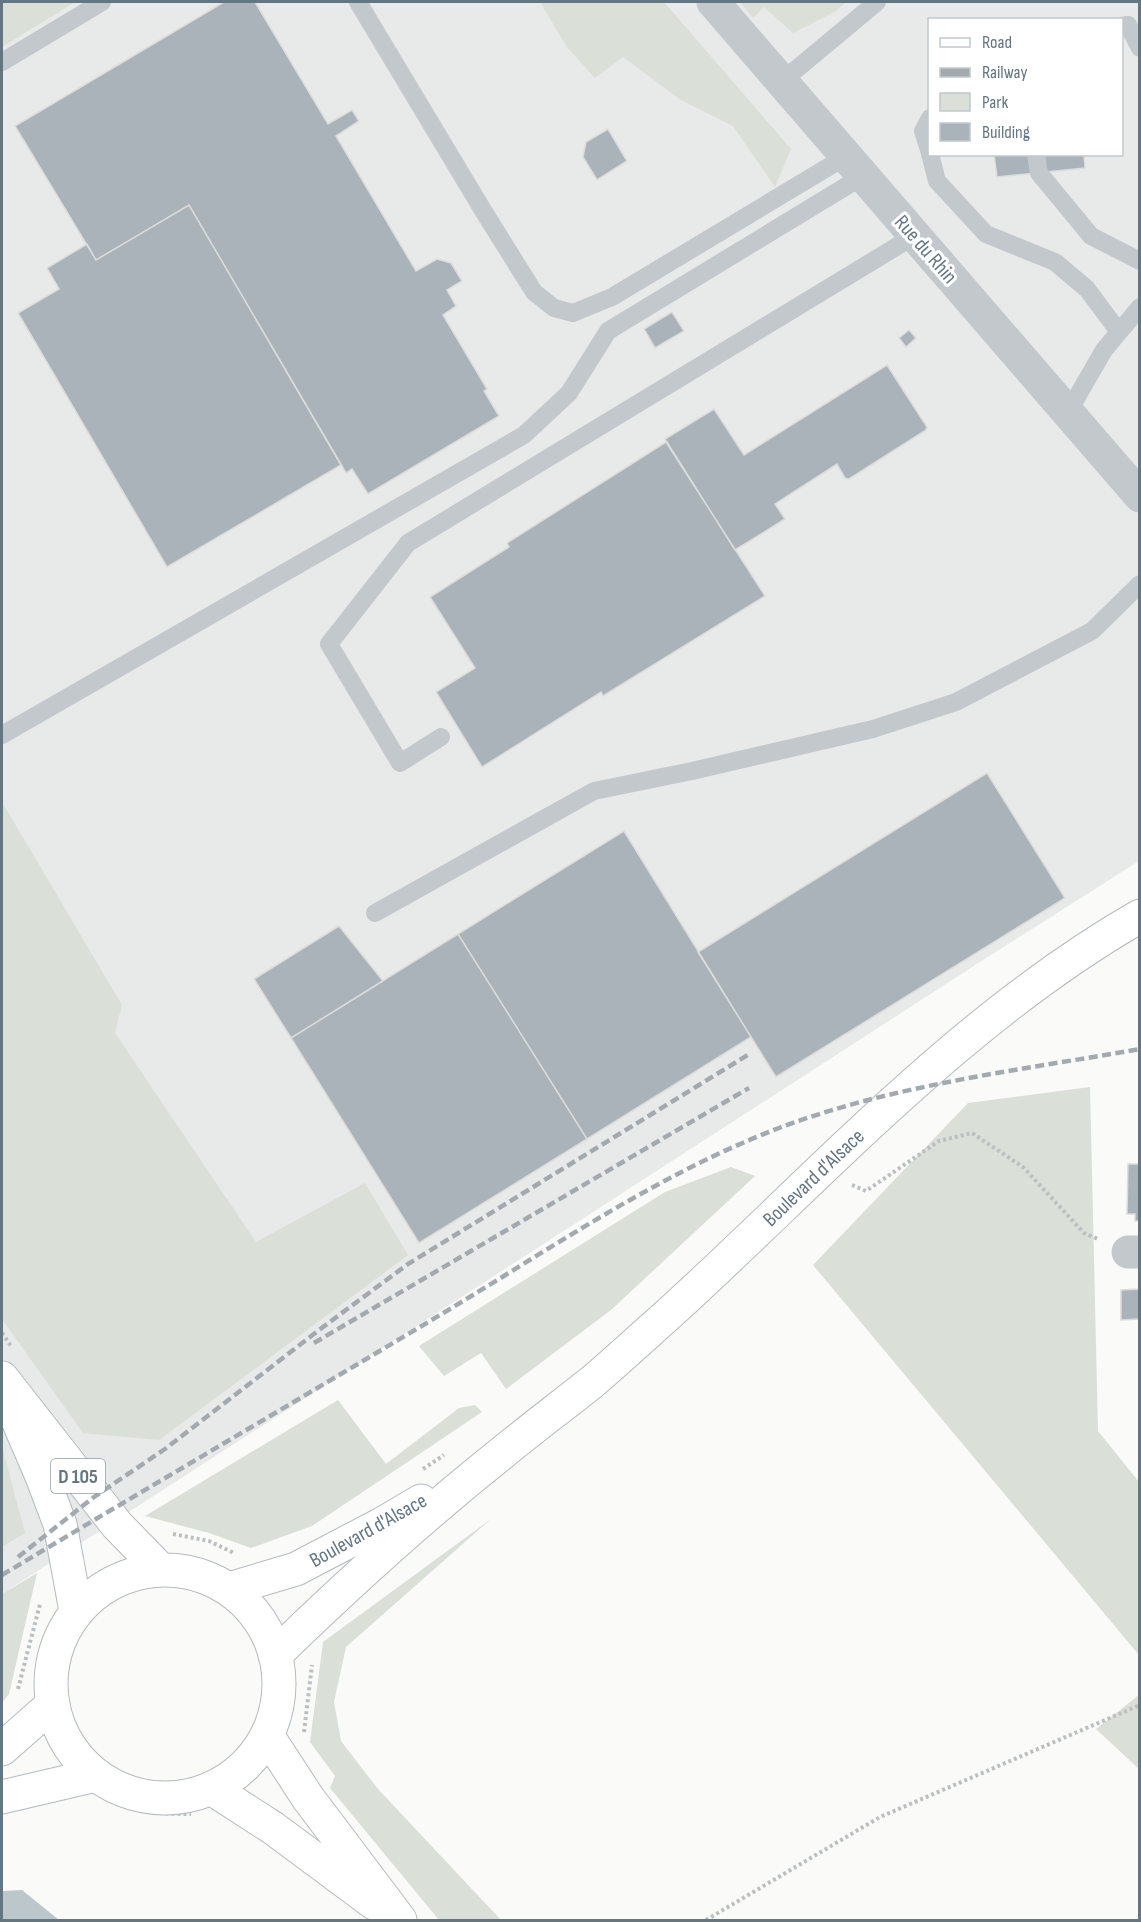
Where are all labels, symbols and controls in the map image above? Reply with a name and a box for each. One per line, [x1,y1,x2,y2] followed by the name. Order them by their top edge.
[928,18,1123,156] legend
[982,32,1012,53] text: Road
[982,62,1027,83] text: Railway
[982,92,1008,113] text: Park
[982,122,1030,143] text: Building
[889,210,962,289] street label: Rue du Rhin
[758,1124,869,1232] street label: Boulevard d'Alsace
[51,1459,105,1493] road number: D 105
[305,1488,431,1573] street label: Boulevard d'Alsace

